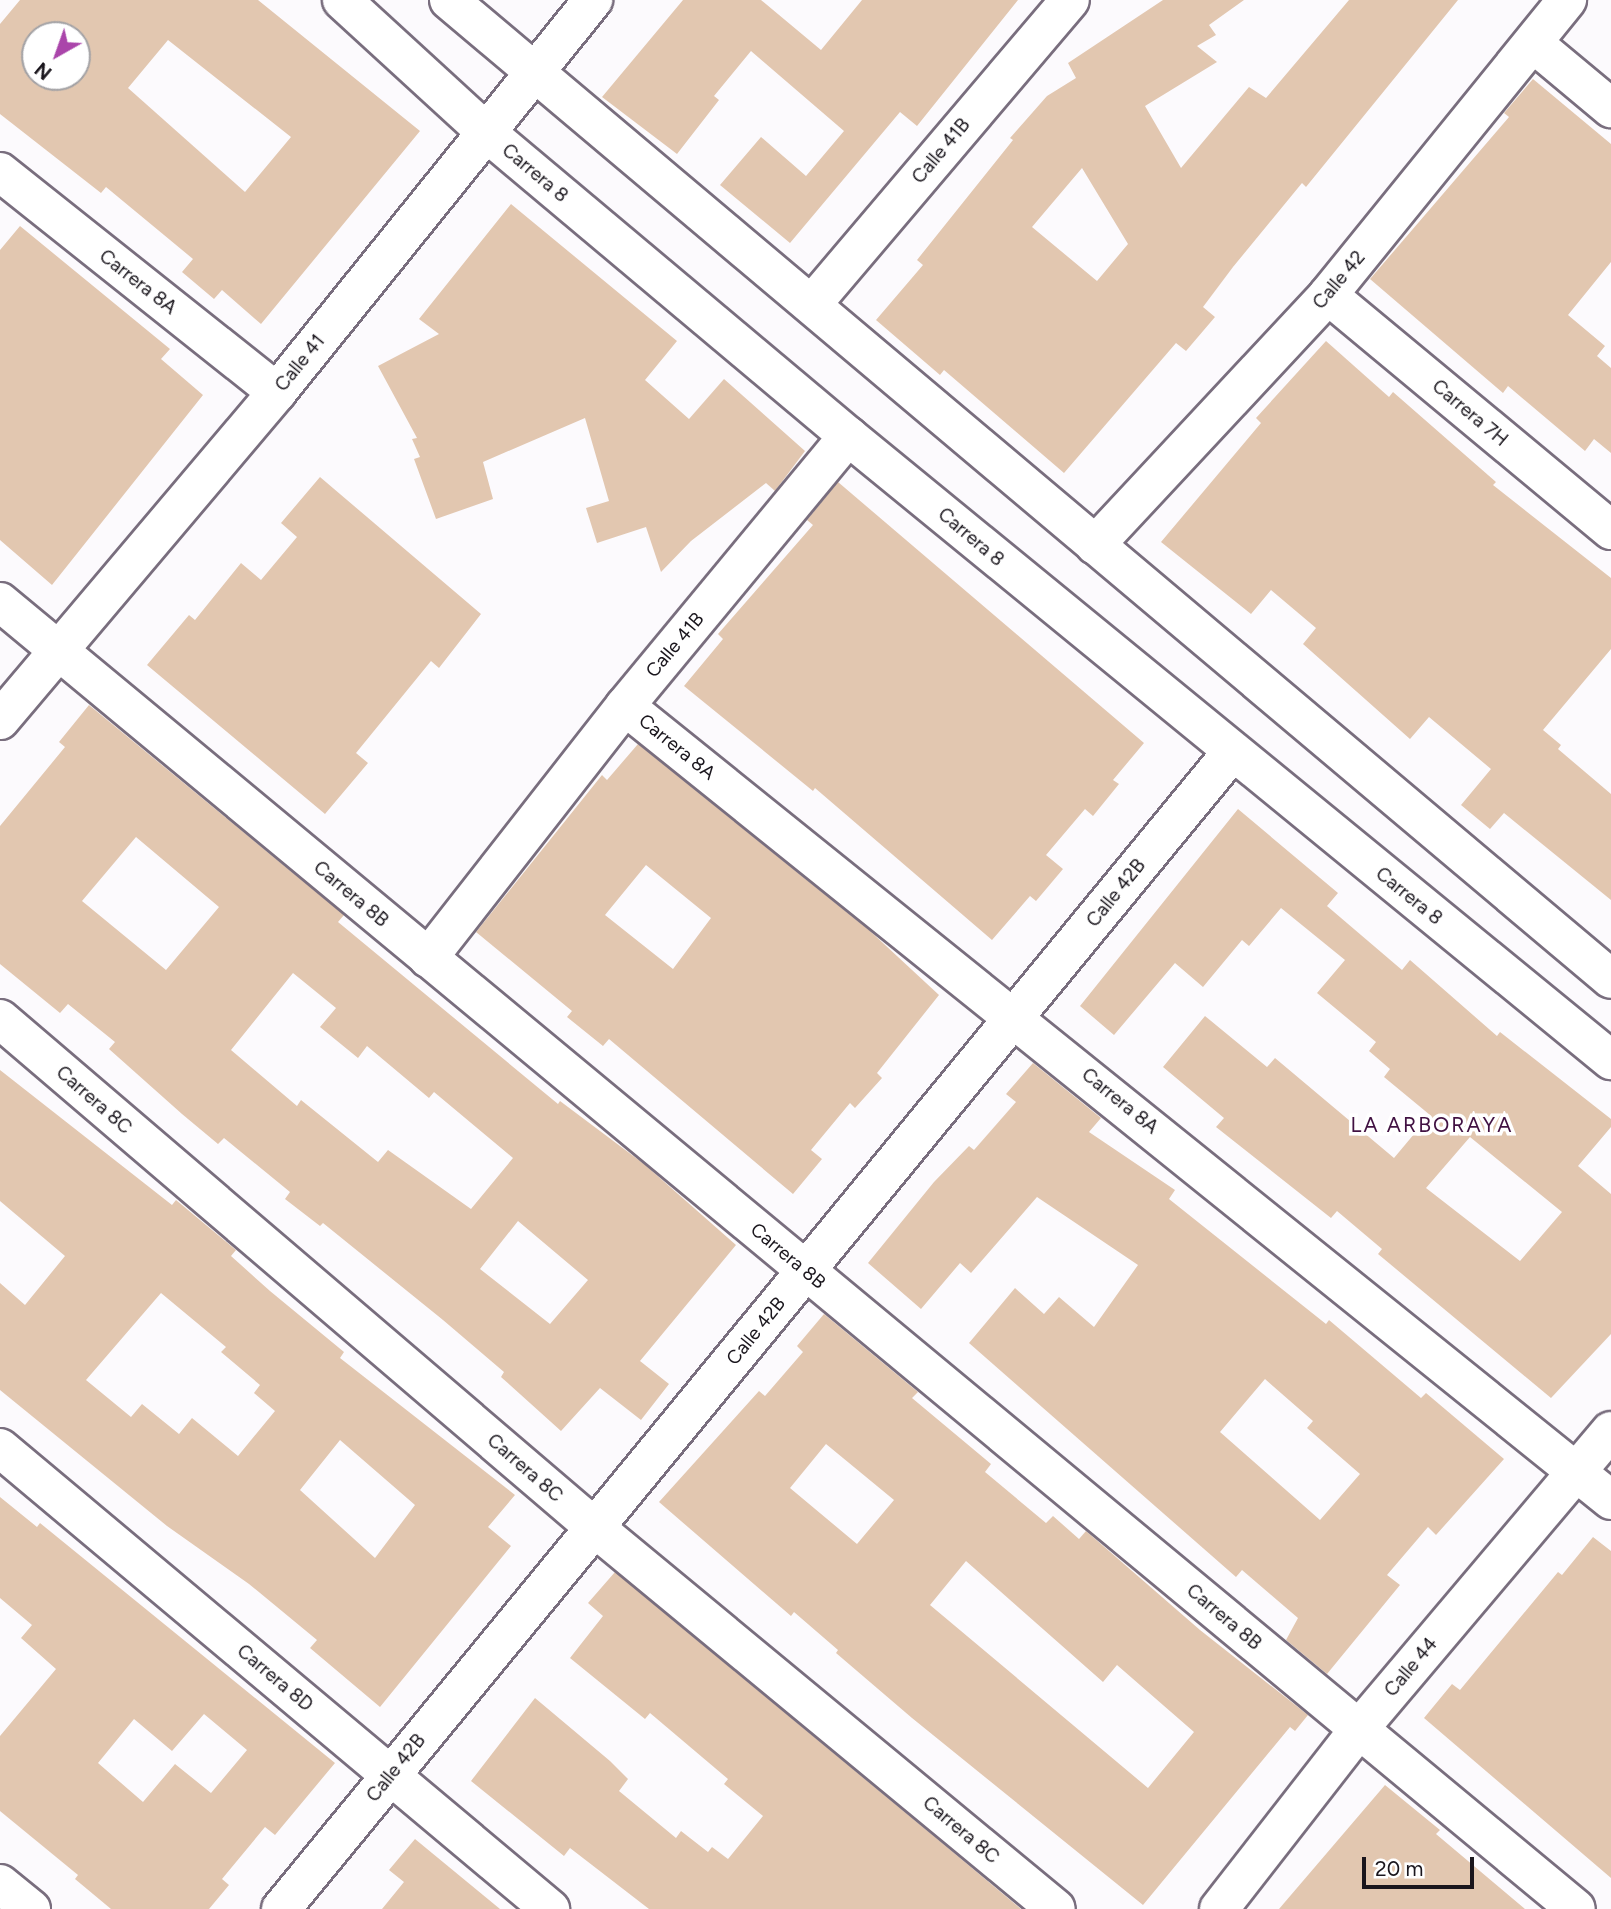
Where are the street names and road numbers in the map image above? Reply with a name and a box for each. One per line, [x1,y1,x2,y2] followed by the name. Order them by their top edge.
[907,114,975,188] street label: Calle 41B
[497,139,573,207] street label: Carrera 8
[95,245,181,319] street label: Carrera 8A
[1308,246,1370,314] street label: Calle 42
[270,330,330,396] street label: Calle 41
[1427,375,1513,451] street label: Carrera 7H
[933,503,1009,571] street label: Carrera 8
[641,608,709,682] street label: Calle 41B
[634,709,720,785] street label: Carrera 8A
[1082,854,1150,932] street label: Calle 42B
[309,856,393,932] street label: Carrera 8B
[1371,862,1447,930] street label: Carrera 8
[52,1061,136,1139] street label: Carrera 8C
[1077,1063,1163,1139] street label: Carrera 8A
[746,1218,830,1294] street label: Carrera 8B
[722,1292,790,1370] street label: Calle 42B
[483,1429,567,1507] street label: Carrera 8C
[1182,1579,1266,1655] street label: Carrera 8B
[1380,1633,1442,1701] street label: Calle 44
[232,1640,318,1716] street label: Carrera 8D
[362,1729,430,1807] street label: Calle 42B
[918,1791,1004,1869] street label: Carrera 8C

